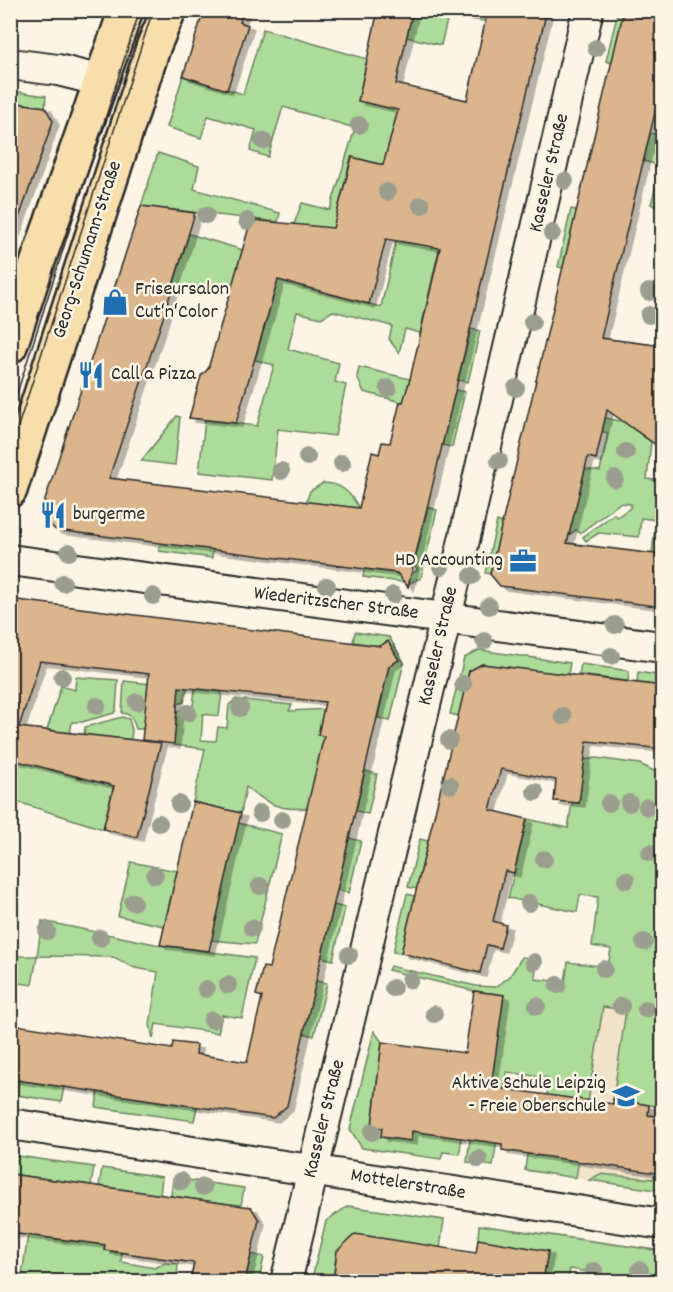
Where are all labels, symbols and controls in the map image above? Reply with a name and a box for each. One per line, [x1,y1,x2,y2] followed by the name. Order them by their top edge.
[523,111,577,235] street label: Kasseler Straße
[46,157,130,342] street label: Georg-Schumann-Straße
[135,276,229,327] place label: Friseursalon Cut‘n‘Color
[100,287,130,317] shop icon: Friseursalon Cut‘n‘Color
[76,360,106,390] restaurant icon: Call a Pizza
[111,361,196,389] place label: Call a Pizza
[38,500,68,530] restaurant icon: burgerme
[73,501,145,529] place label: burgerme
[508,546,538,576] office icon: HD Accounting
[395,547,503,575] place label: HD Accounting
[252,580,420,628] street label: Wiederitzscher Straße
[412,584,466,708] street label: Kasseler Straße
[297,1057,353,1181] street label: Kasseler Straße
[451,1070,606,1121] place label: Aktive Schule Leipzig - Freie Oberschule
[611,1081,641,1111] school or university icon: Aktive Schule Leipzig - Freie Oberschule
[348,1162,468,1208] street label: Mottelerstraße

